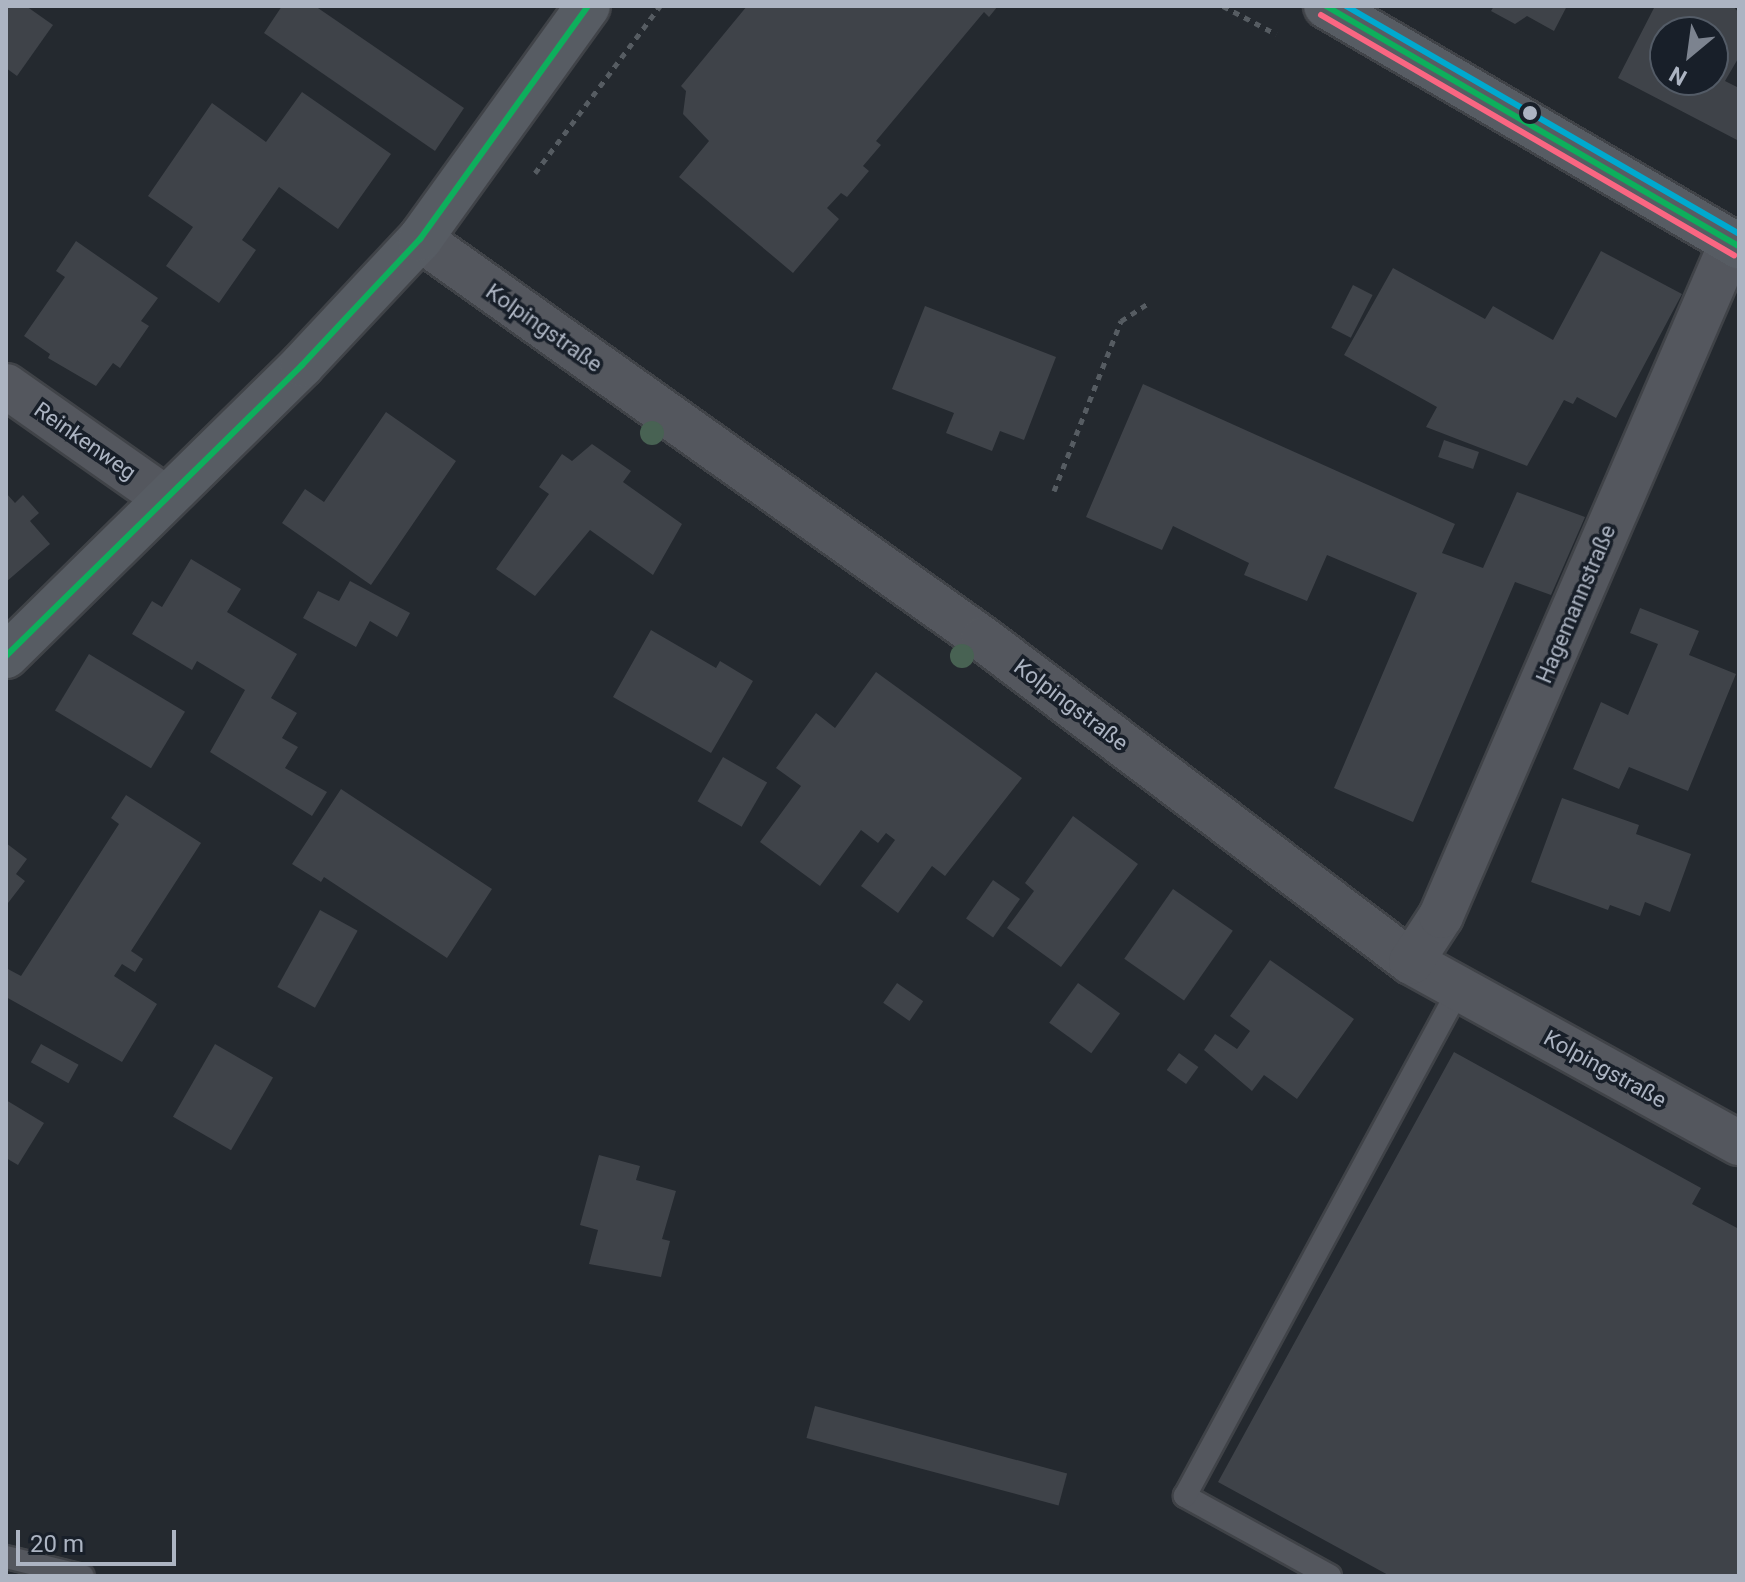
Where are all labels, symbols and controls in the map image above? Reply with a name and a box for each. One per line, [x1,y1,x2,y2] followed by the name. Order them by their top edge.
[1649,16,1729,96] north arrow
[1665,61,1691,90] text: N
[1522,105,1538,121] unlabelled marker
[481,278,607,378] street label: Kolpingstraße
[29,396,141,486] street label: Reinkenweg
[1531,521,1621,687] street label: Hagemannstraße
[1009,654,1133,756] street label: Kolpingstraße
[1539,1025,1671,1113] street label: Kolpingstraße
[20,1514,180,1564] scale bar
[30,1530,84,1558] text: 20 m

